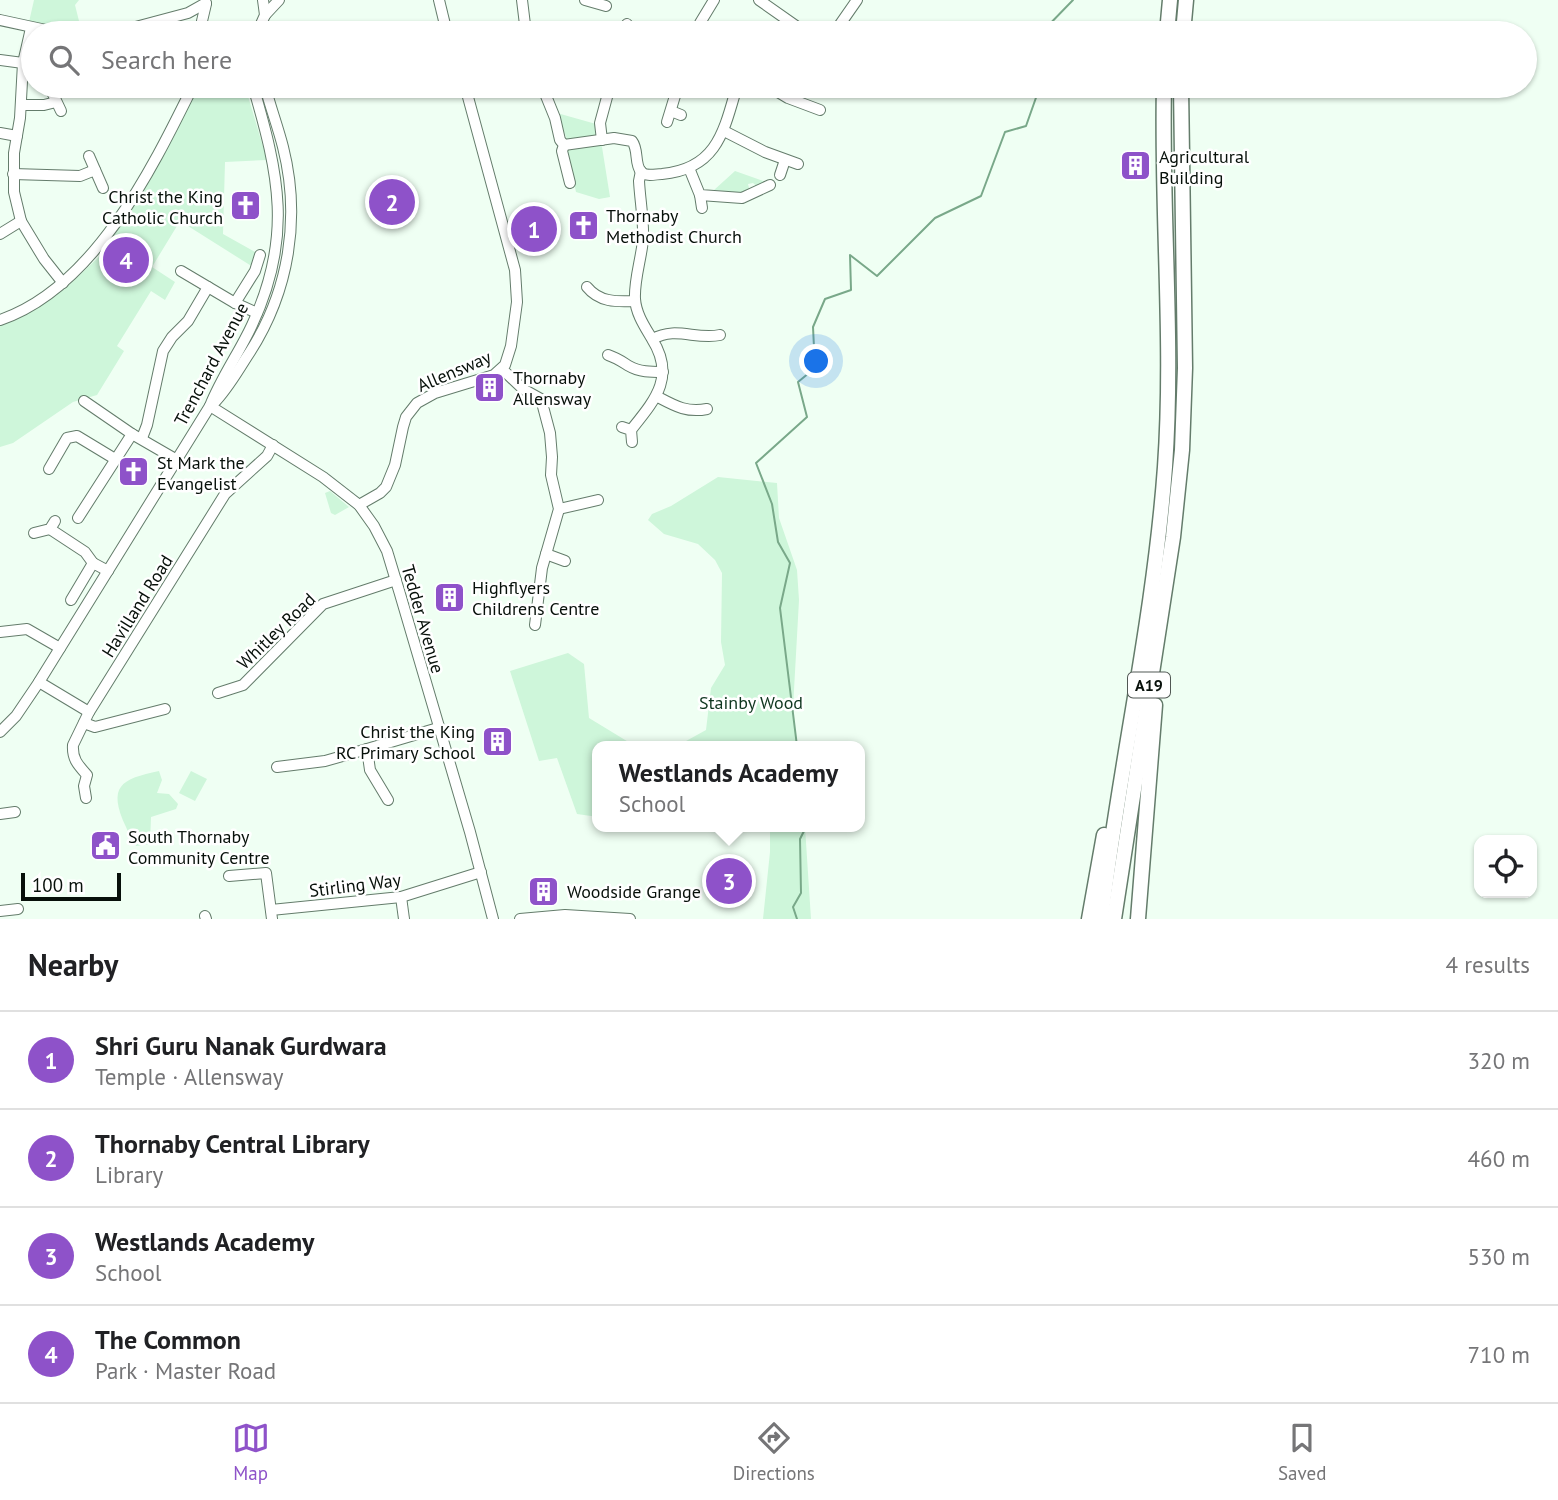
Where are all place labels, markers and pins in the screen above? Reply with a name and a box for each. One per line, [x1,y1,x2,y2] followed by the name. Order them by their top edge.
[1159,145,1250,189] place label: Agricultural Building
[1119,149,1153,183] building icon: Agricultural Building
[369,176,415,228] pin: 2
[102,185,223,229] place label: Christ the King Catholic Church
[229,189,263,223] church icon: Christ the King Catholic Church
[511,203,557,255] pin: 1
[606,204,742,248] place label: Thornaby Methodist Church
[566,208,600,242] church icon: Thornaby Methodist Church
[103,234,149,286] pin: 4
[513,366,592,410] place label: Thornaby Allensway
[473,370,507,404] building icon: Thornaby Allensway
[157,451,245,495] place label: St Mark the Evangelist
[117,455,151,489] church icon: St Mark the Evangelist
[472,576,599,620] place label: Highflyers Childrens Centre
[432,580,466,614] building icon: Highflyers Childrens Centre
[336,720,476,764] place label: Christ the King RC Primary School
[481,724,515,758] building icon: Christ the King RC Primary School
[128,825,270,869] place label: South Thornaby Community Centre
[88,829,122,863] public building icon: South Thornaby Community Centre
[706,855,752,907] pin: 3
[527,874,561,908] building icon: Woodside Grange
[567,880,701,903] place label: Woodside Grange

